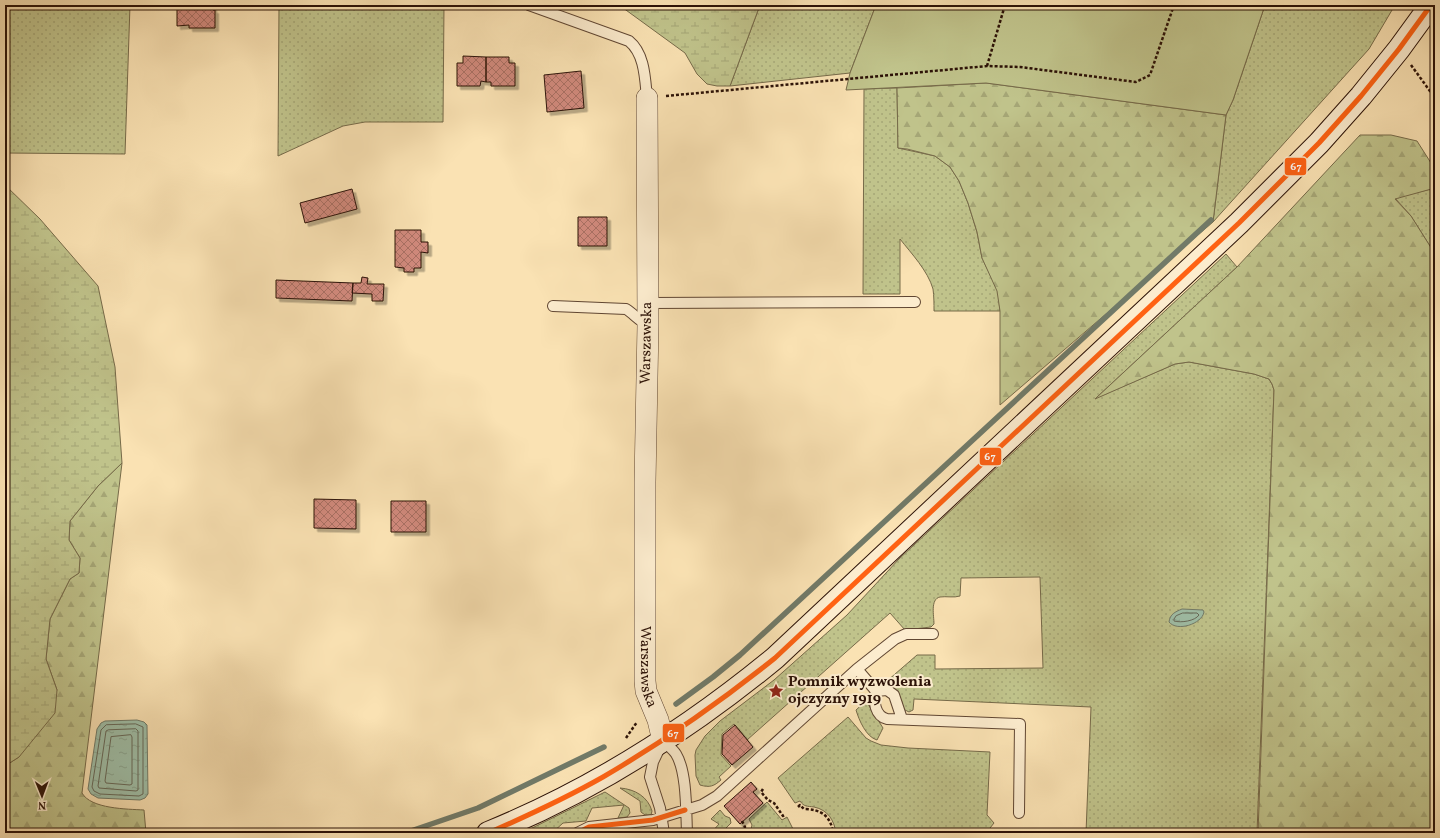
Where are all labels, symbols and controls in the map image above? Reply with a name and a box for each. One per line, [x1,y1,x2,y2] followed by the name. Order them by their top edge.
[1284,157,1307,176] line badge: 67
[1290,160,1302,175] text: 67
[636,302,658,384] street label: Warszawska
[979,447,1002,466] line badge: 67
[984,450,996,465] text: 67
[635,626,662,711] street label: Warszawska
[788,672,931,710] place label: Pomnik wyzwolenia ojczyzny 1919
[767,682,785,700] place icon: Pomnik wyzwolenia ojczyzny 1919
[662,723,685,743] line badge: 67
[667,727,679,742] text: 67
[22,776,62,816] north arrow
[38,797,46,812] text: N

